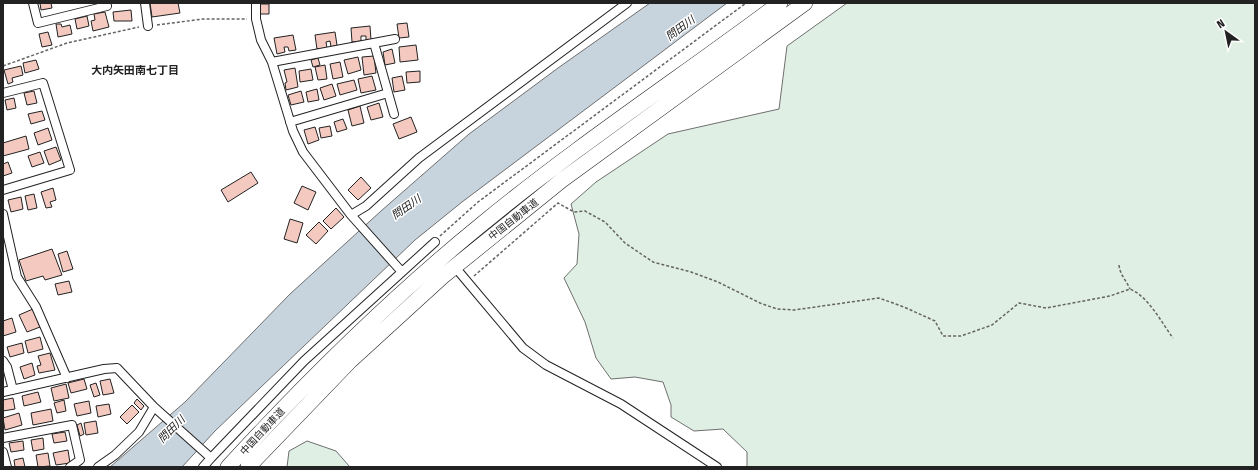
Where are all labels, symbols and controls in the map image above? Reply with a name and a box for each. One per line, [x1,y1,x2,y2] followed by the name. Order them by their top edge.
[1206,12,1246,52] north arrow
[663,13,698,44] water label: 問田川
[1215,17,1227,31] text: N
[91,64,179,77] district label: 大内矢田南七丁目
[389,192,424,222] water label: 問田川
[486,197,541,243] street label: 中国自動車道
[238,406,288,458] street label: 中国自動車道
[155,412,188,446] water label: 問田川

